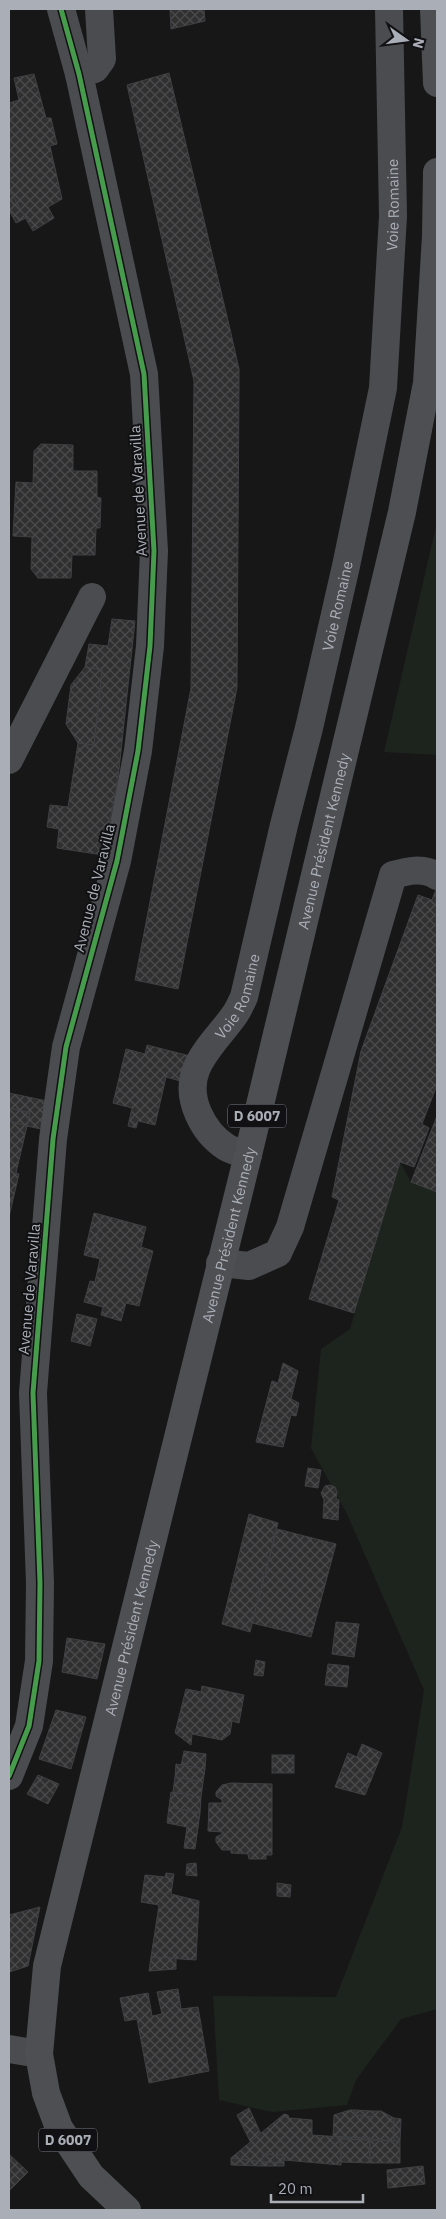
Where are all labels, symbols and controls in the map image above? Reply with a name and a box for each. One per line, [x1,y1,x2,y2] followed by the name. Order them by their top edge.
[381,15,431,65] north arrow
[409,36,429,50] text: N
[381,159,403,251] street label: Voie Romaine
[125,425,151,557] street label: Avenue de Varavilla
[317,559,356,653] street label: Voie Romaine
[293,750,354,931] street label: Avenue Président Kennedy
[69,822,119,954] street label: Avenue de Varavilla
[210,952,263,1043] street label: Voie Romaine
[228,1104,286,1128] road number: D 6007
[197,1144,259,1325] street label: Avenue Président Kennedy
[14,1223,44,1355] street label: Avenue de Varavilla
[100,1537,162,1718] street label: Avenue Président Kennedy
[39,2128,97,2152] road number: D 6007
[271,2172,364,2204] scale bar
[278,2179,313,2198] text: 20 m

